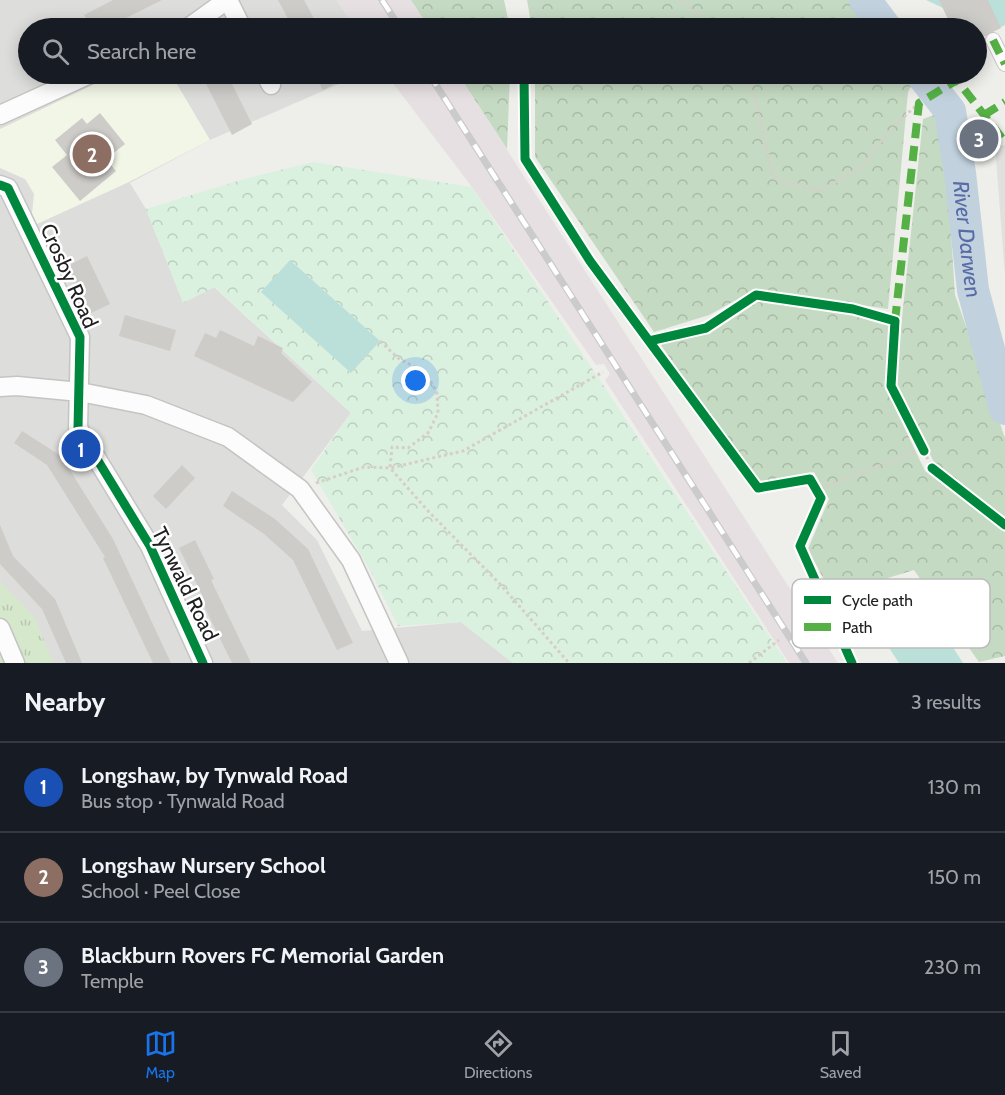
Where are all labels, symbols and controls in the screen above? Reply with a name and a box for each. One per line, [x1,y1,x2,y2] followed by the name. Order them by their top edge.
[18,18,987,84] search box
[39,35,72,68] icon: search
[87,38,196,65] text: Search here
[960,116,998,162] pin: 3
[72,132,112,176] pin: 2
[947,179,987,300] water label: River Darwen
[35,220,104,332] street label: Crosby Road
[401,366,430,395] your location
[62,426,100,472] pin: 1
[147,523,224,645] street label: Tynwald Road
[792,579,990,648] legend
[842,591,913,610] text: Cycle path
[842,618,873,637] text: Path
[24,686,105,718] text: Nearby
[911,690,981,714] text: 3 results
[81,762,348,789] text: Longshaw, by Tynwald Road
[40,775,47,799] text: 1
[928,775,981,799] text: 130 m
[81,789,285,813] text: Bus stop · Tynwald Road
[81,852,326,879] text: Longshaw Nursery School
[38,865,49,889] text: 2
[928,865,981,889] text: 150 m
[81,879,240,903] text: School · Peel Close
[81,942,444,969] text: Blackburn Rovers FC Memorial Garden
[38,955,49,979] text: 3
[924,955,981,979] text: 230 m
[81,969,144,993] text: Temple
[144,1027,177,1082] tab: Map
[464,1027,532,1082] tab: Directions
[820,1027,861,1082] tab: Saved

